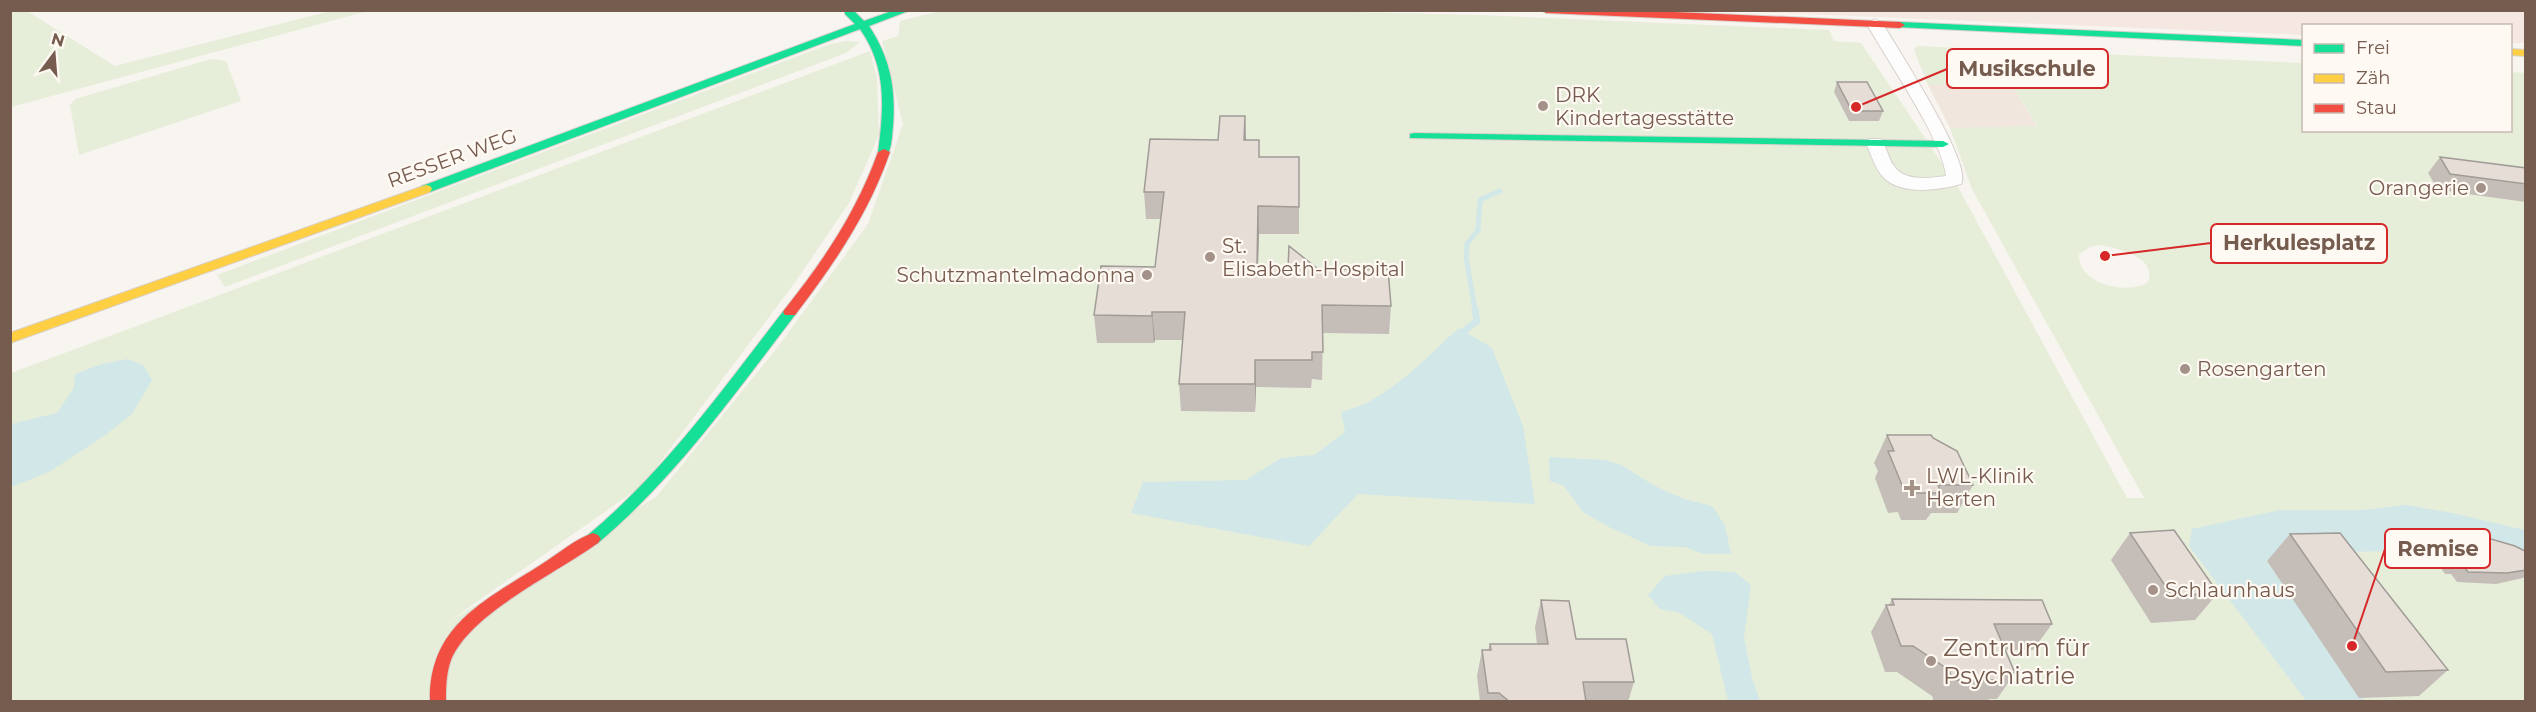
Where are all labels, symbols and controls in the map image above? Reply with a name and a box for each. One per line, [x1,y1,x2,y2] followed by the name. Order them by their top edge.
[24,24,84,84] north arrow
[2302,24,2512,132] legend
[49,29,67,51] text: N
[2356,37,2390,59] text: Frei
[1947,49,2108,88] callout: Musikschule
[1958,56,2096,81] text: Musikschule
[2356,67,2391,89] text: Zäh
[1555,83,1734,130] place label: DRK Kindertagesstätte
[2356,97,2397,119] text: Stau
[1536,99,1550,113] marker: DRK Kindertagesstätte
[384,123,520,193] street label: RESSER WEG
[2369,176,2469,200] place label: Orangerie
[2474,181,2488,195] marker: Orangerie
[2211,224,2387,263] callout: Herkulesplatz
[2223,230,2375,255] text: Herkulesplatz
[1222,234,1405,281] place label: St. Elisabeth-Hospital
[1203,250,1217,264] marker: St. Elisabeth-Hospital
[897,263,1135,287] place label: Schutzmantelmadonna
[1140,268,1154,282] marker: Schutzmantelmadonna
[2197,357,2327,381] place label: Rosengarten
[2178,362,2192,376] marker: Rosengarten
[1926,464,2034,511] place label: LWL-Klinik Herten
[1903,479,1921,497] marker: LWL-Klinik Herten
[2385,529,2490,568] callout: Remise
[2397,536,2479,561] text: Remise
[2165,578,2295,602] place label: Schlaunhaus
[2146,583,2160,597] marker: Schlaunhaus
[1943,633,2090,690] place label: Zentrum für Psychiatrie
[1924,654,1938,668] marker: Zentrum für Psychiatrie

